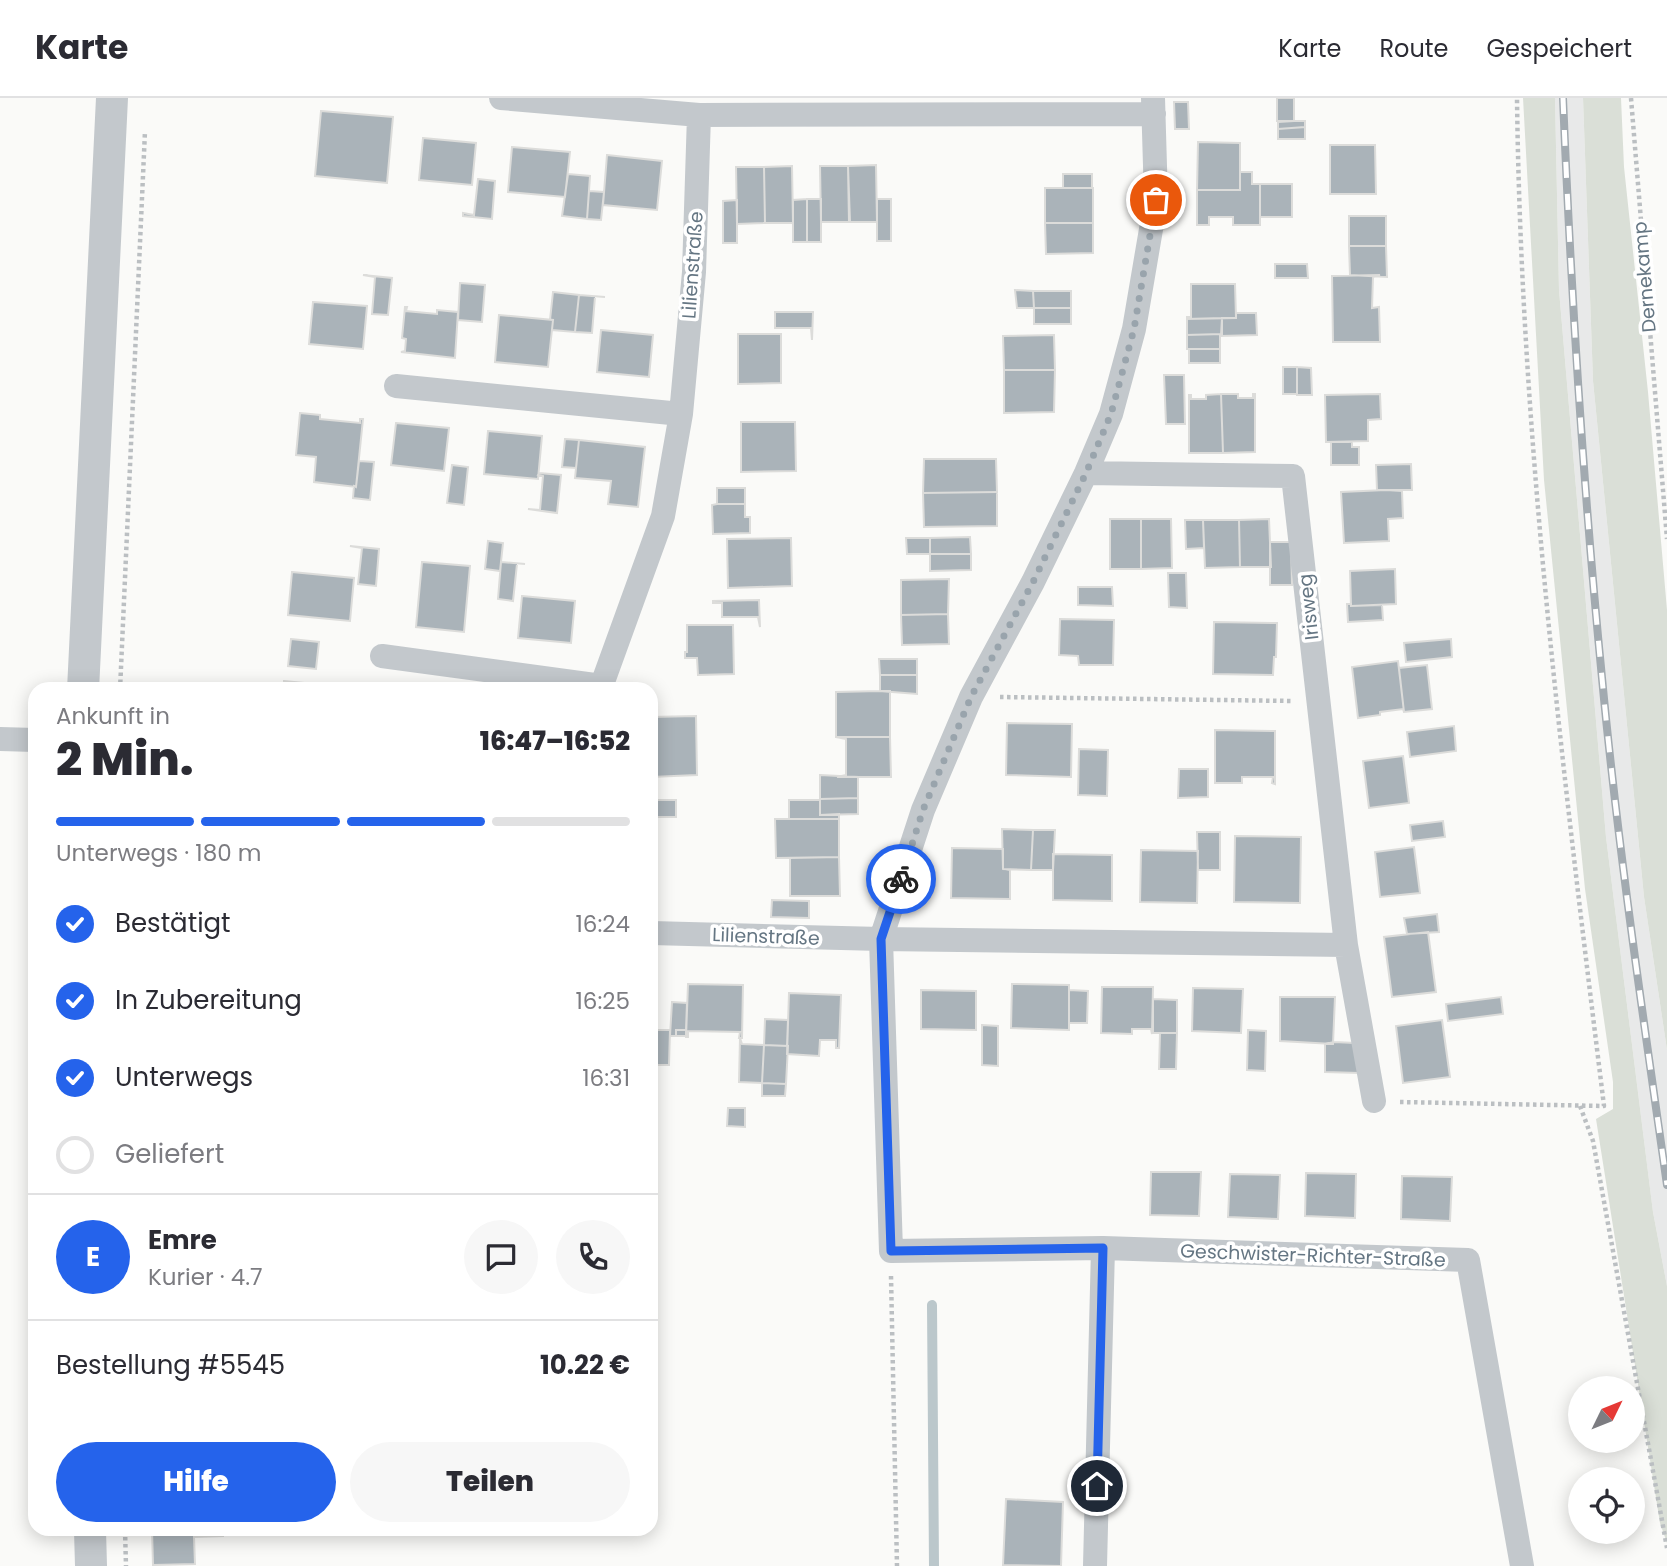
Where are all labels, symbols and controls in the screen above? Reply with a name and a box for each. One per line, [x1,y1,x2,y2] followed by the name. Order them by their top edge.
[35,24,128,71] text: Karte
[1278,32,1341,65] text: Karte
[1379,32,1448,65] text: Route
[1486,32,1632,65] text: Gespeichert
[1126,170,1186,230] pin
[1137,181,1175,219] icon: bag
[675,210,710,320] street label: Lilienstraße
[1626,220,1663,334] street label: Dernekamp
[1292,572,1325,641] street label: Irisweg
[56,700,170,732] text: Ankunft in
[480,723,630,759] text: 16:47–16:52
[56,727,194,791] text: 2 Min.
[56,837,261,869] text: Unterwegs · 180 m
[866,844,936,914] courier
[882,860,920,898] icon: bike
[56,905,94,943] icon: check
[115,905,231,941] text: Bestätigt
[575,908,630,940] text: 16:24
[712,921,820,952] street label: Lilienstraße
[56,982,94,1020] icon: check
[115,982,302,1018] text: In Zubereitung
[575,985,630,1017] text: 16:25
[56,1059,94,1097] icon: check
[115,1059,253,1095] text: Unterwegs
[582,1062,630,1094] text: 16:31
[115,1136,224,1172] text: Geliefert
[464,1220,538,1294] button: chat
[556,1220,630,1294] button: phone
[148,1222,217,1258] text: Emre
[1180,1237,1446,1274] street label: Geschwister-Richter-Straße
[86,1239,100,1275] text: E
[148,1261,263,1293] text: Kurier · 4.7
[56,1347,285,1383] text: Bestellung #5545
[540,1347,630,1383] text: 10.22 €
[1568,1376,1645,1452] north arrow
[1568,1376,1645,1544] map controls
[56,1442,336,1522] button: Hilfe
[350,1442,630,1522] button: Teilen
[1067,1456,1127,1516] pin
[1078,1467,1116,1505] icon: home
[1568,1467,1645,1544] button: locate

